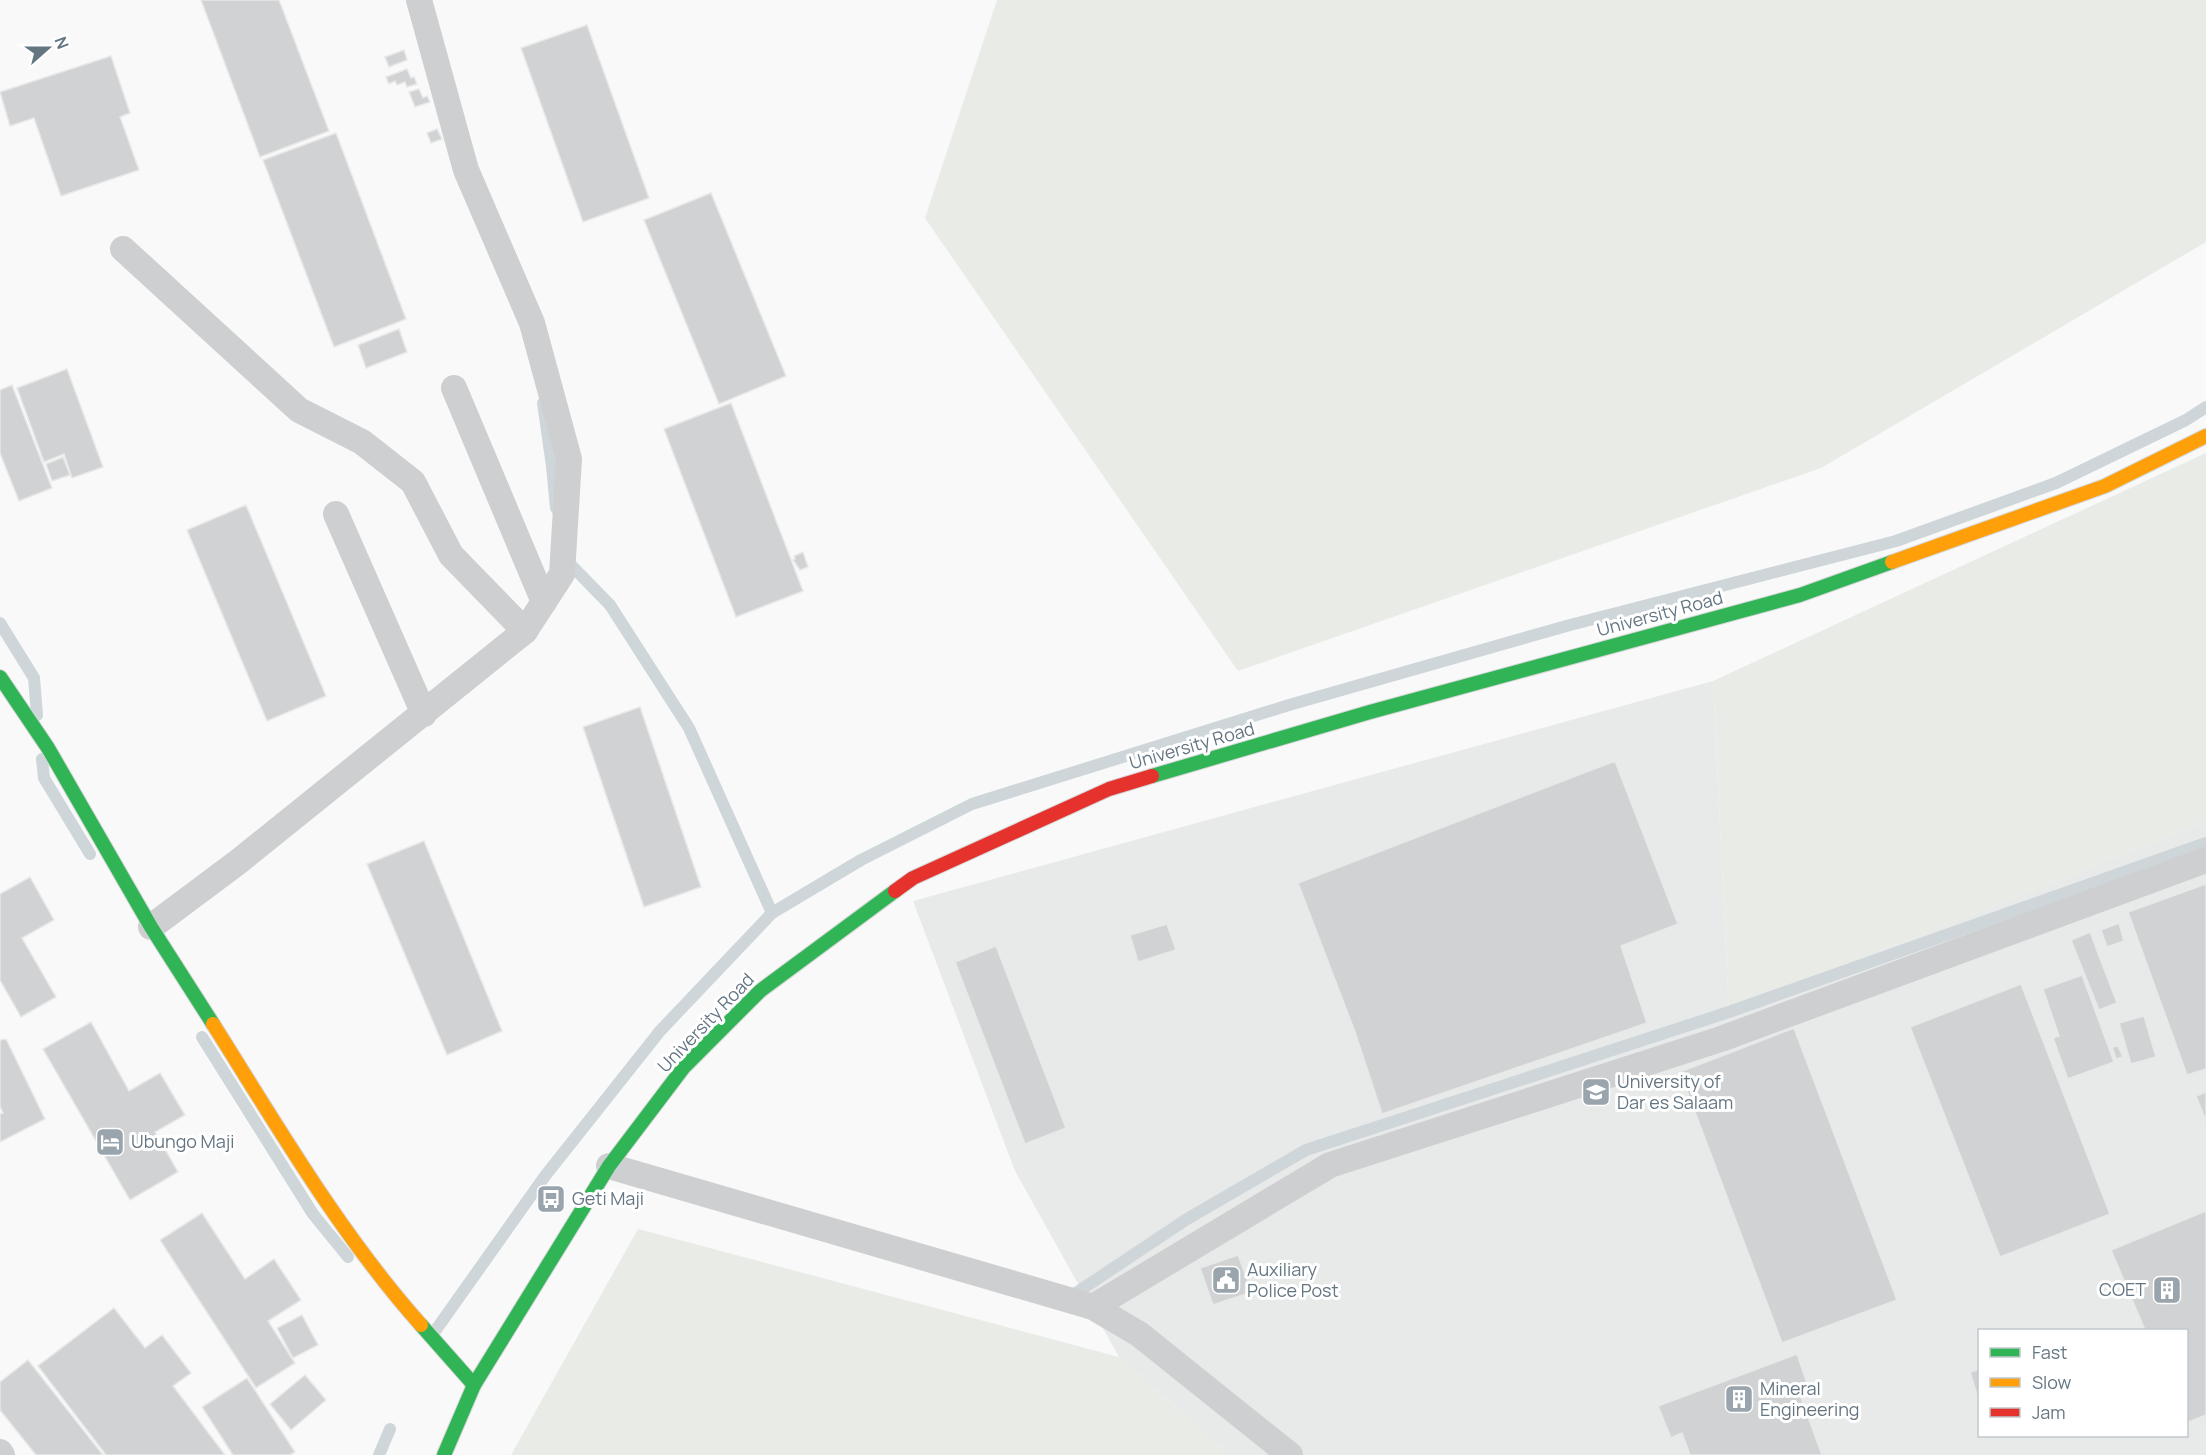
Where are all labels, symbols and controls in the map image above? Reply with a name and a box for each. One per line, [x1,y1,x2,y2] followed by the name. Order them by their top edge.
[18,18,78,78] north arrow
[50,33,74,52] text: N
[1594,585,1725,641] street label: University Road
[1126,716,1257,774] street label: University Road
[652,967,759,1077] street label: University Road
[1617,1069,1733,1114] place label: University of Dar es Salaam
[1580,1076,1612,1108] school or university icon: University of Dar es Salaam
[94,1126,126,1158] hotel icon: Ubungo Maji
[131,1129,234,1153] place label: Ubungo Maji
[535,1183,567,1215] bus stop icon: Geti Maji
[572,1186,644,1210] place label: Geti Maji
[1247,1257,1339,1302] place label: Auxiliary Police Post
[1210,1264,1242,1296] public building icon: Auxiliary Police Post
[2151,1274,2183,1306] building icon: COET
[2099,1277,2146,1301] place label: COET
[1978,1329,2188,1437] legend
[2032,1340,2067,1364] text: Fast
[2032,1370,2072,1394] text: Slow
[1760,1376,1860,1421] place label: Mineral Engineering
[1723,1383,1755,1415] building icon: Mineral Engineering
[2032,1400,2066,1424] text: Jam

